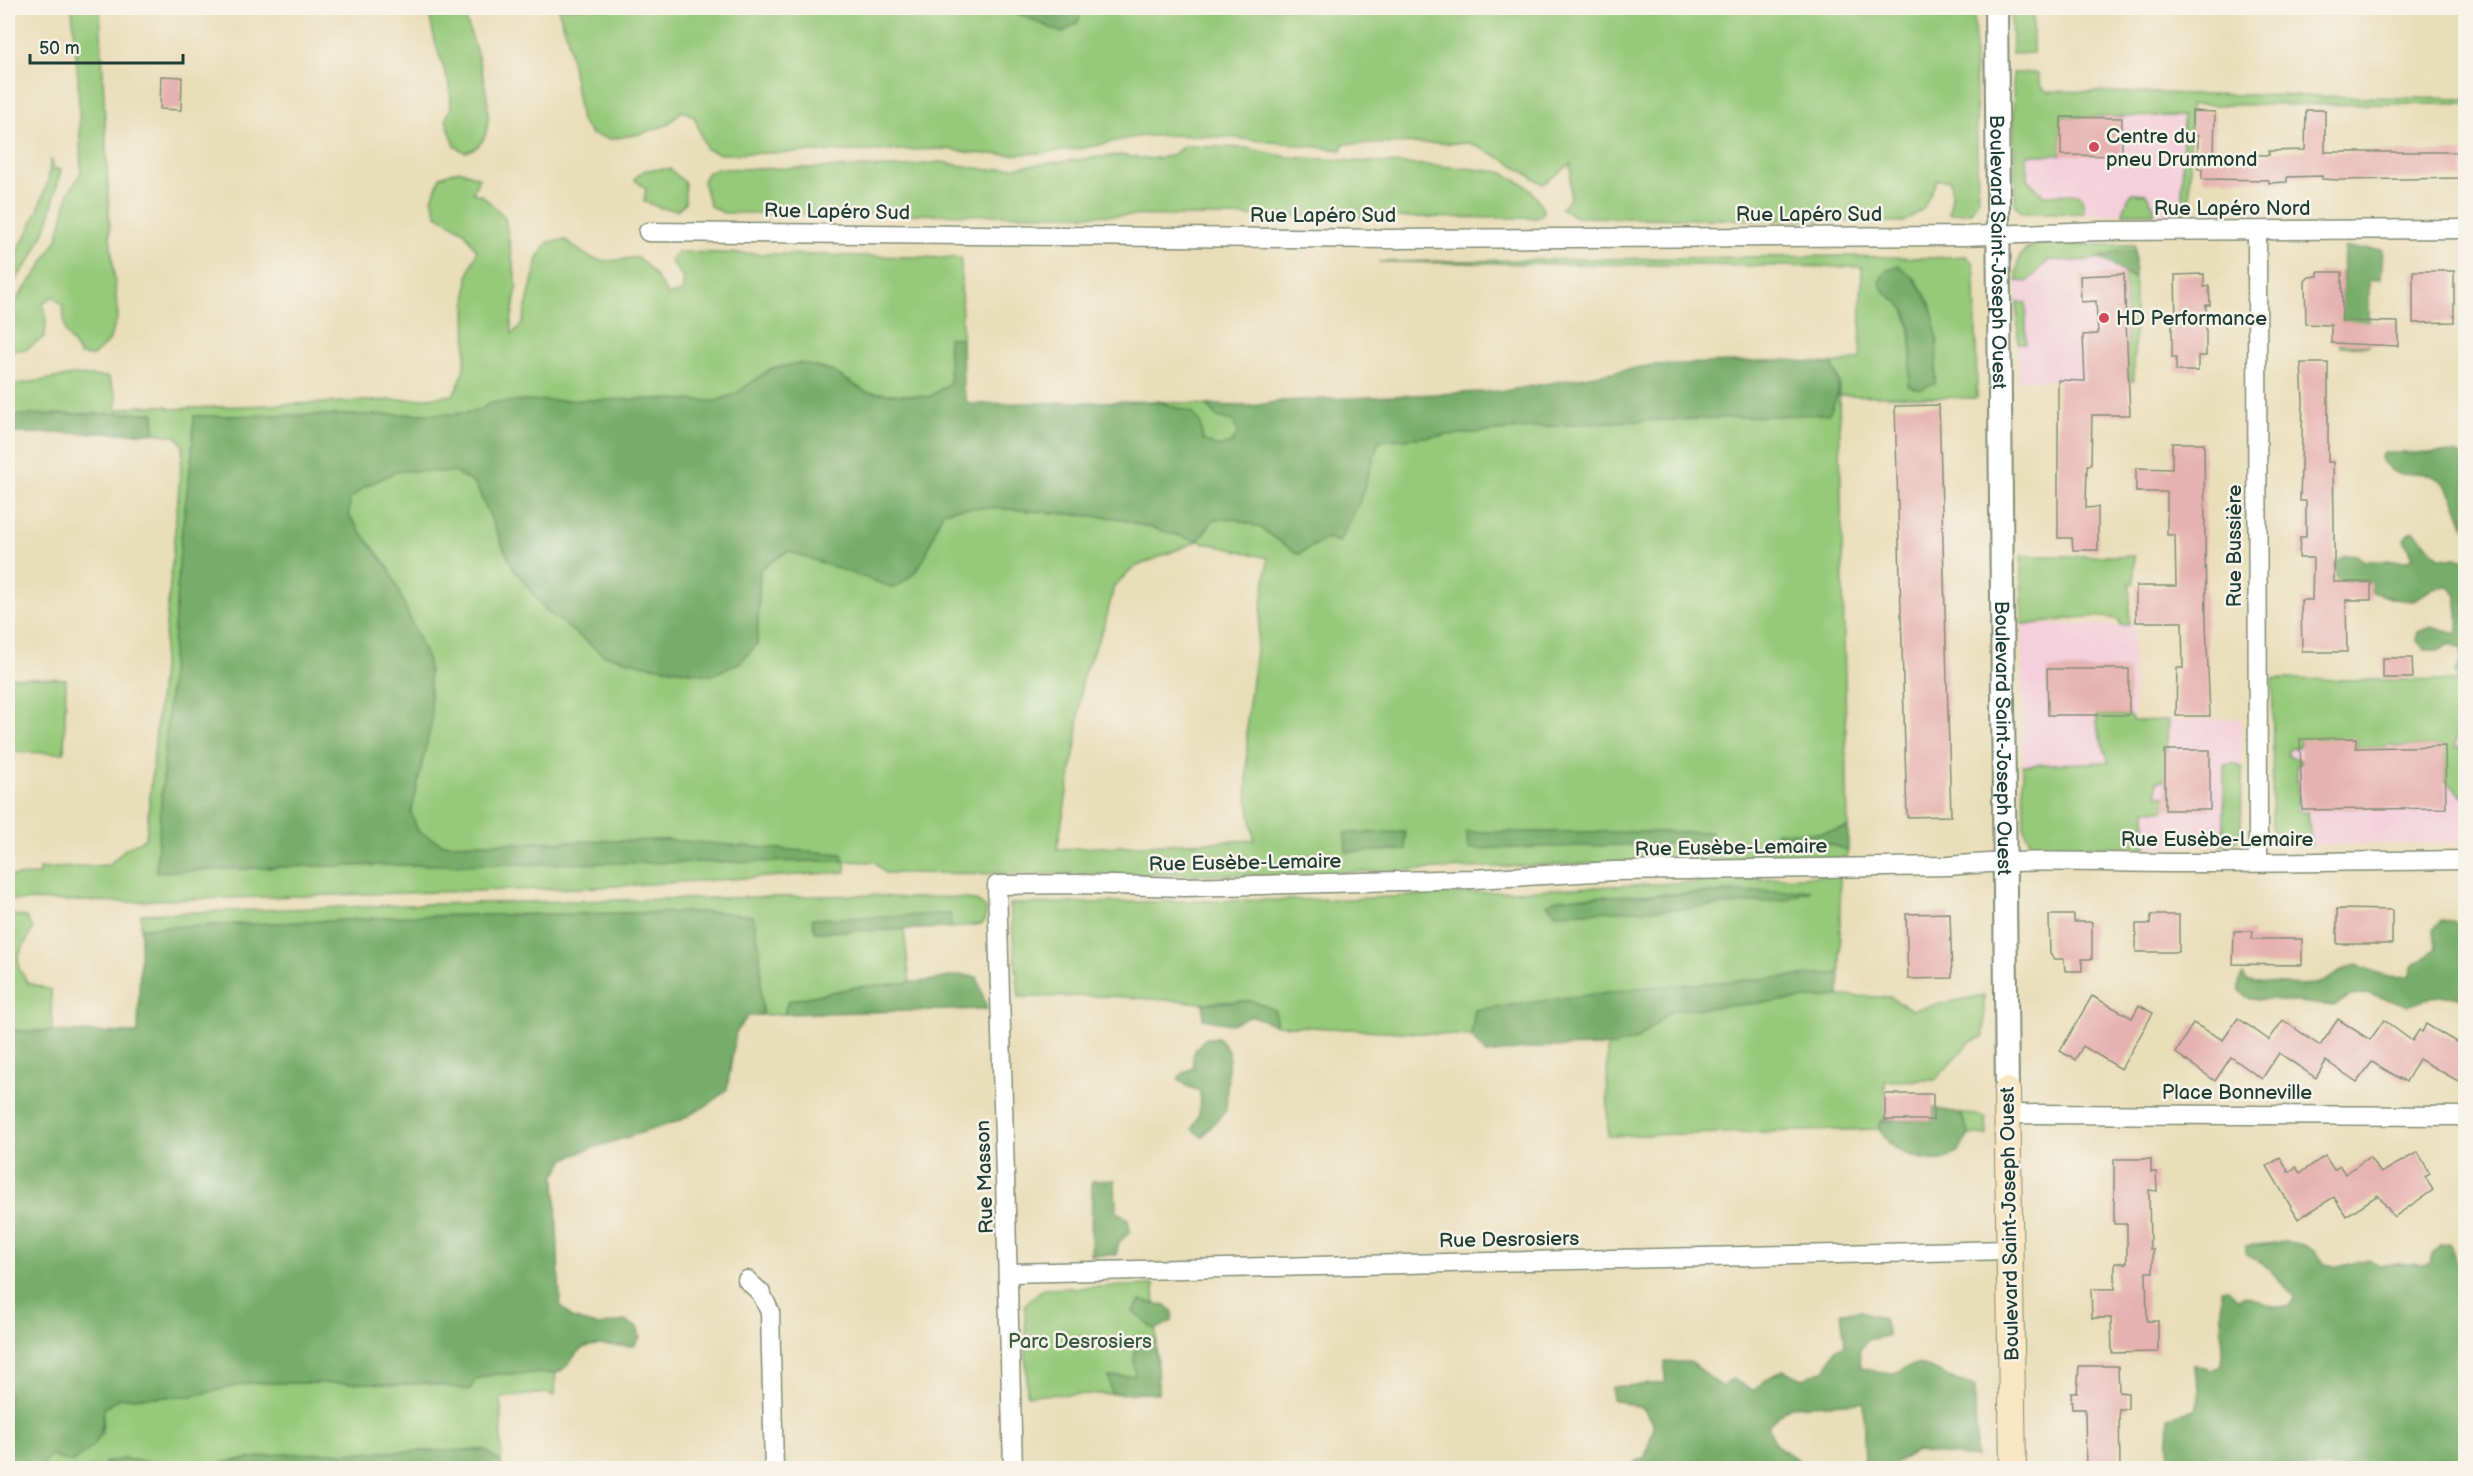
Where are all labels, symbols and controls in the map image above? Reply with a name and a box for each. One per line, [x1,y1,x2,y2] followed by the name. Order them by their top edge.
[30,27,183,65] scale bar
[39,38,80,59] text: 50 m
[1984,115,2011,389] street label: Boulevard Saint-Joseph Ouest
[2106,125,2257,172] place label: Centre du pneu Drummond
[2087,140,2101,154] marker: Centre du pneu Drummond
[2154,197,2310,221] street label: Rue Lapéro Nord
[764,199,910,225] street label: Rue Lapéro Sud
[1736,203,1882,227] street label: Rue Lapéro Sud
[1250,204,1396,228] street label: Rue Lapéro Sud
[2116,307,2267,331] place label: HD Performance
[2097,311,2111,325] marker: HD Performance
[2223,485,2247,607] street label: Rue Bussière
[1989,601,2016,875] street label: Boulevard Saint-Joseph Ouest
[2121,828,2314,852] street label: Rue Eusèbe-Lemaire
[1634,834,1828,862] street label: Rue Eusèbe-Lemaire
[1148,849,1342,877] street label: Rue Eusèbe-Lemaire
[2162,1081,2312,1105] street label: Place Bonneville
[1996,1087,2024,1361] street label: Boulevard Saint-Joseph Ouest
[971,1120,999,1234] street label: Rue Masson
[1439,1227,1580,1253] street label: Rue Desrosiers
[1008,1330,1152,1354] park label: Parc Desrosiers

